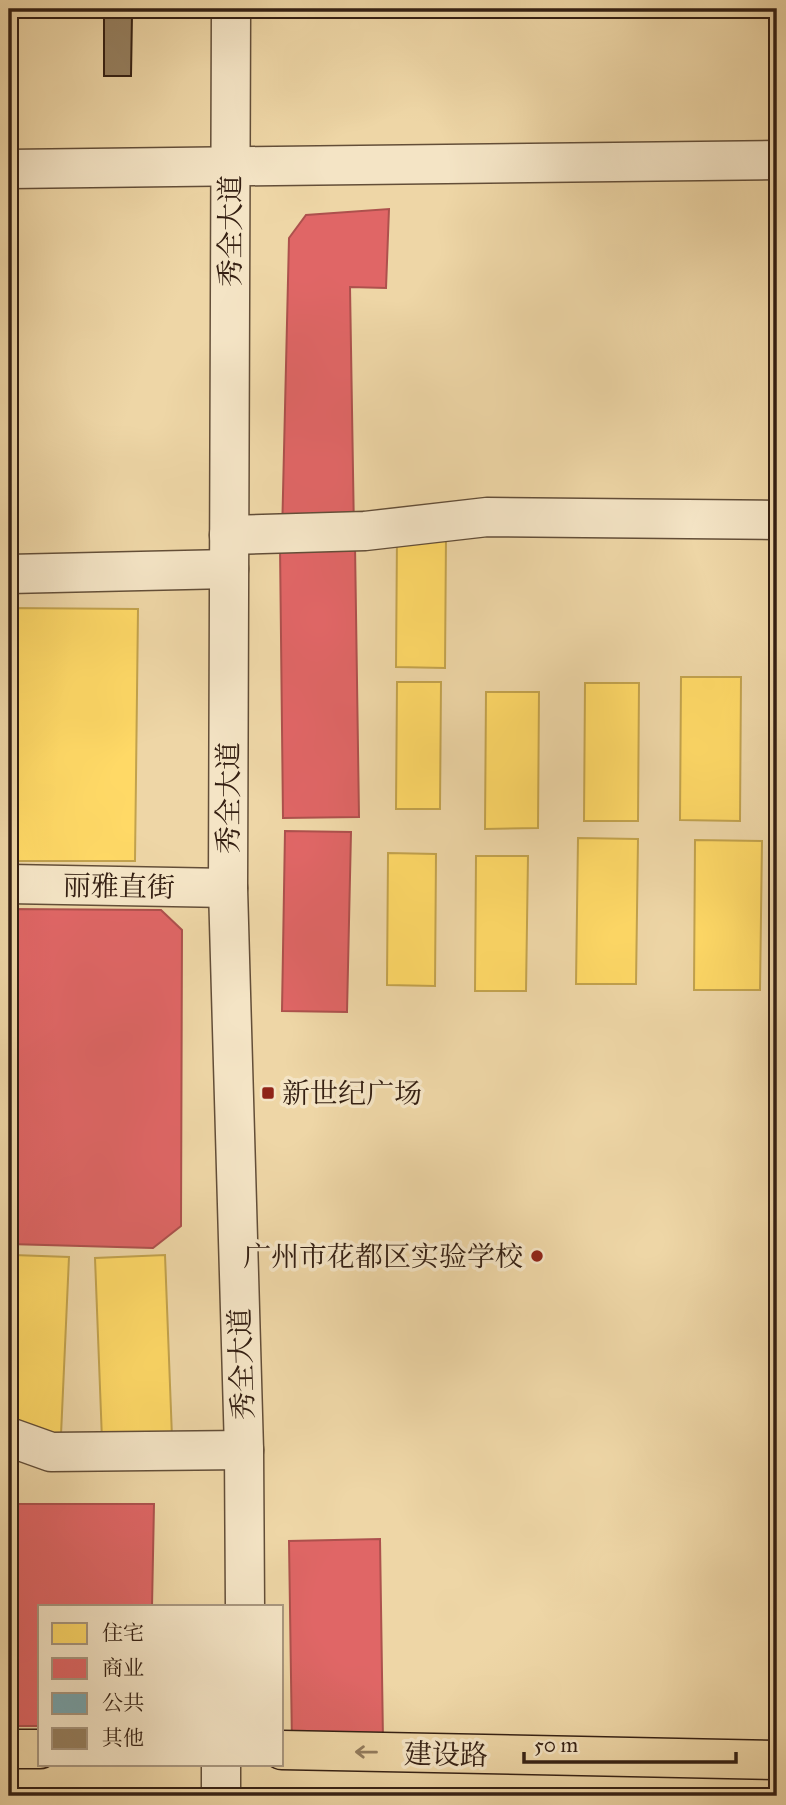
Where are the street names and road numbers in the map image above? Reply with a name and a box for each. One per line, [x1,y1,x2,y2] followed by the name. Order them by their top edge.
[213,175,248,287] street label: 秀全大道
[211,742,246,854] street label: 秀全大道
[63,868,175,905] street label: 丽雅直街
[222,1307,261,1421] street label: 秀全大道
[404,1736,488,1773] street label: 建设路

